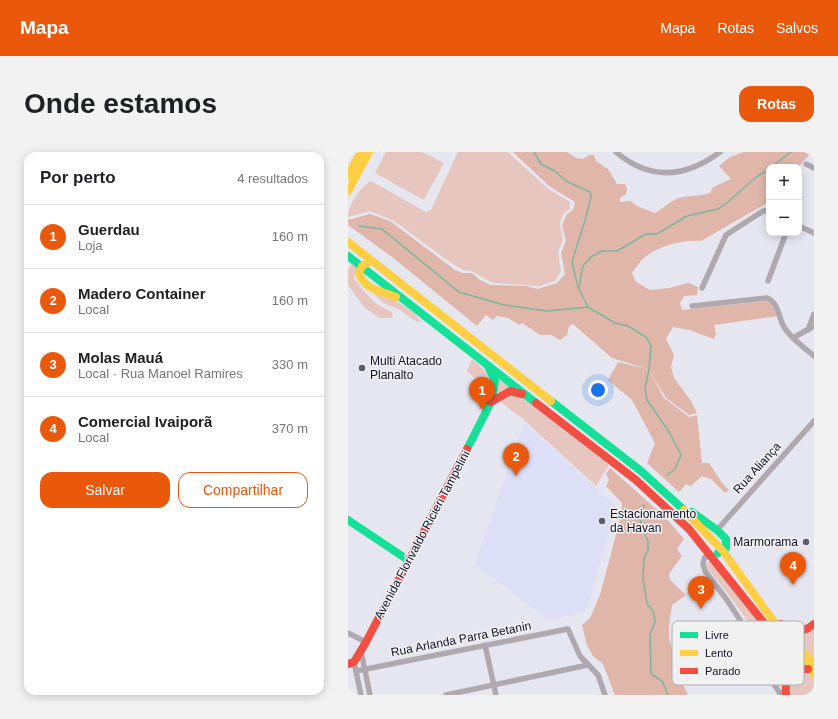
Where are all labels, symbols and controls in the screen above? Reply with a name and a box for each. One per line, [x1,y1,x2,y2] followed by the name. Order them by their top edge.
[20,17,69,38] text: Mapa
[660,20,695,36] text: Mapa
[717,20,754,36] text: Rotas
[776,20,818,36] text: Salvos
[739,86,814,122] button: Rotas
[24,88,217,119] text: Onde estamos
[766,164,802,236] map controls
[766,164,802,200] button: +
[40,168,116,187] text: Por perto
[237,171,308,186] text: 4 resultados
[766,200,802,236] button: −
[78,221,140,238] text: Guerdau
[49,229,57,244] text: 1
[272,229,308,244] text: 160 m
[78,238,103,253] text: Loja
[78,285,206,302] text: Madero Container
[49,293,57,308] text: 2
[272,293,308,308] text: 160 m
[78,302,109,317] text: Local
[78,349,163,366] text: Molas Mauá
[370,354,442,382] place label: Multi Atacado Planalto
[49,357,57,372] text: 3
[272,357,308,372] text: 330 m
[357,363,367,373] marker: Multi Atacado Planalto
[78,366,243,381] text: Local · Rua Manoel Ramires
[469,377,495,410] pin: 1
[588,380,608,400] your location
[78,413,212,430] text: Comercial Ivaiporã
[49,421,57,436] text: 4
[272,421,308,436] text: 370 m
[78,430,109,445] text: Local
[730,439,784,496] street label: Rua Aliança
[503,443,529,476] pin: 2
[371,448,473,622] street label: Avenida Florivaldo Ricieri Tampelini
[40,472,170,508] button: Salvar
[178,472,308,508] button: Compartilhar
[610,507,696,535] place label: Estacionamento da Havan
[597,516,607,526] marker: Estacionamento da Havan
[733,535,798,549] place label: Marmorama
[801,537,811,547] marker: Marmorama
[780,552,806,585] pin: 4
[688,576,714,609] pin: 3
[390,619,532,659] street label: Rua Arlanda Parra Betanin
[672,621,804,685] legend
[705,629,729,641] text: Livre
[705,647,733,659] text: Lento
[705,665,740,677] text: Parado

